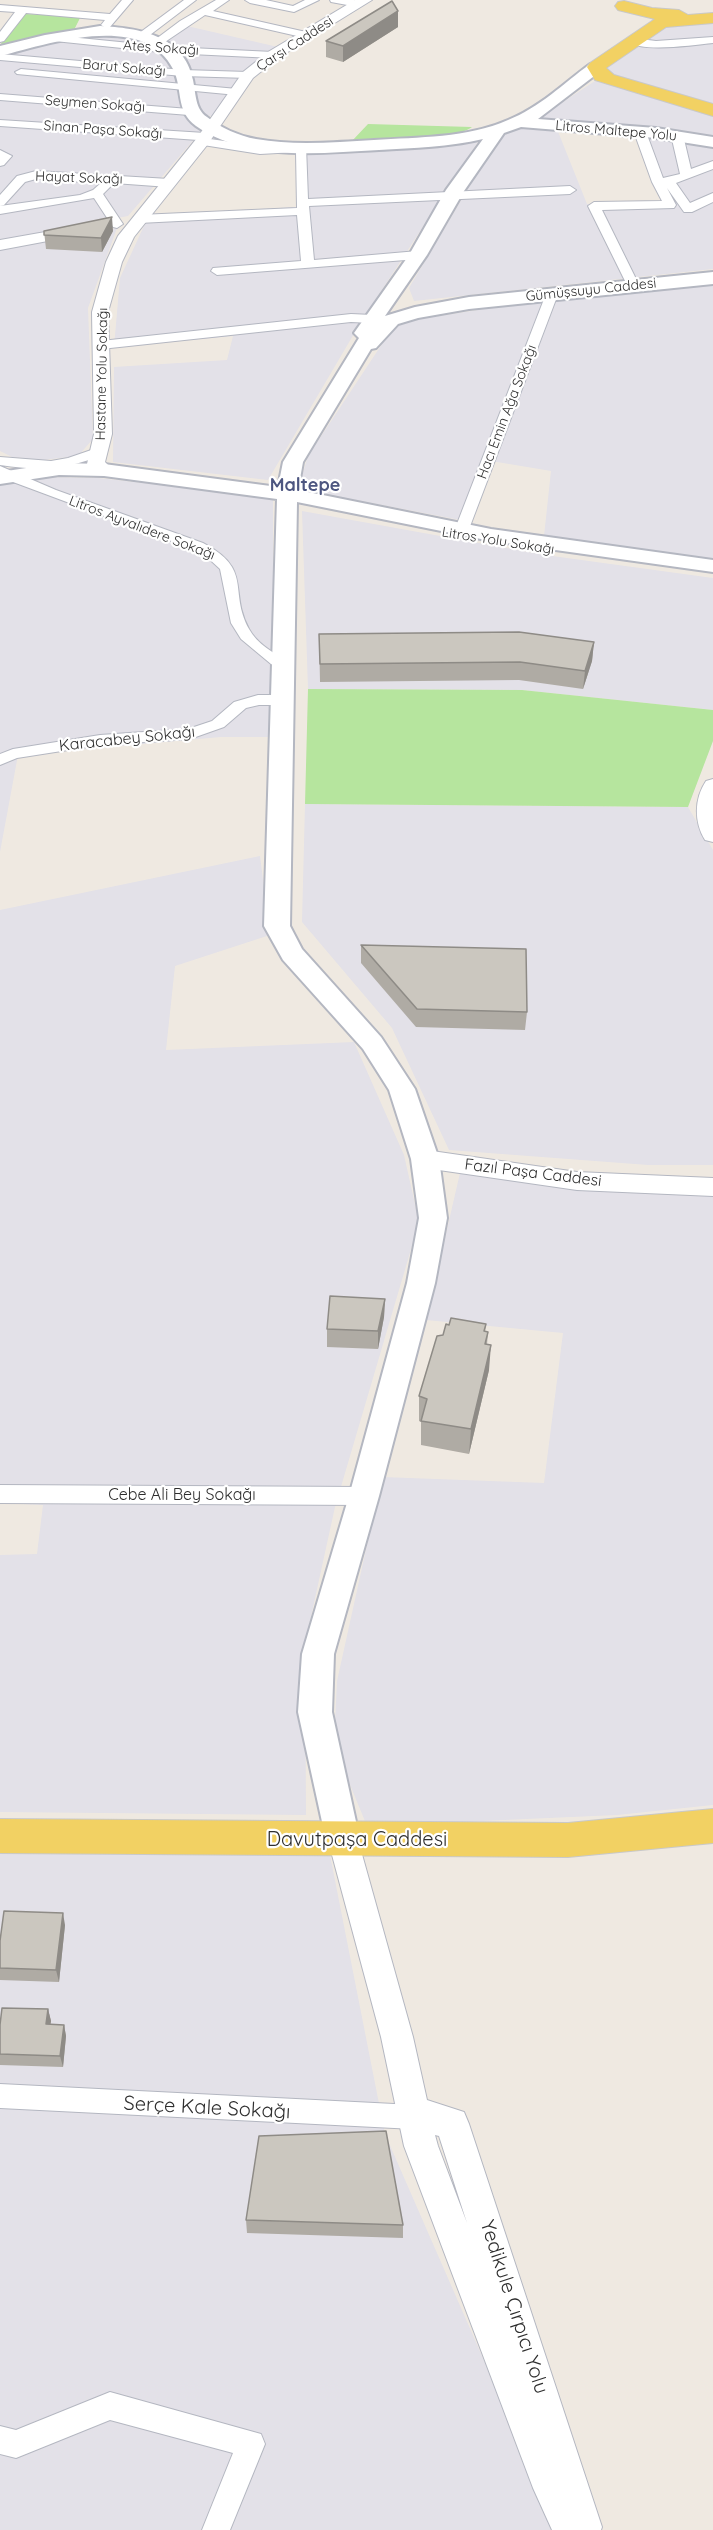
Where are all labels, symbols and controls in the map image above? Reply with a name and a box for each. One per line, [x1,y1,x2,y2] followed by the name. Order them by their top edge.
[253,13,337,75] street label: Çarşı Caddesi
[123,37,199,59] street label: Ateş Sokağı
[82,56,166,80] street label: Barut Sokağı
[44,92,146,116] street label: Seymen Sokağı
[43,117,163,143] street label: Sinan Paşa Sokağı
[555,117,677,145] street label: Litros Maltepe Yolu
[35,168,123,188] street label: Hayat Sokağı
[525,275,657,305] street label: Gümüşsuyu Caddesi
[92,307,112,441] street label: Hastane Yolu Sokağı
[474,343,540,481] street label: Hacı Emin Ağa Sokağı
[270,475,340,497] district label: Maltepe
[67,492,217,564] street label: Litros Ayvalıdere Sokağı
[441,524,555,558] street label: Litros Yolu Sokağı
[58,722,196,756] street label: Karacabey Sokağı
[463,1155,603,1191] street label: Fazıl Paşa Caddesi
[108,1485,256,1505] street label: Cebe Ali Bey Sokağı
[267,1828,447,1852] street label: Davutpaşa Caddesi
[123,2092,291,2124] street label: Serçe Kale Sokağı
[475,2217,553,2397] street label: Yedikule Çırpıcı Yolu

